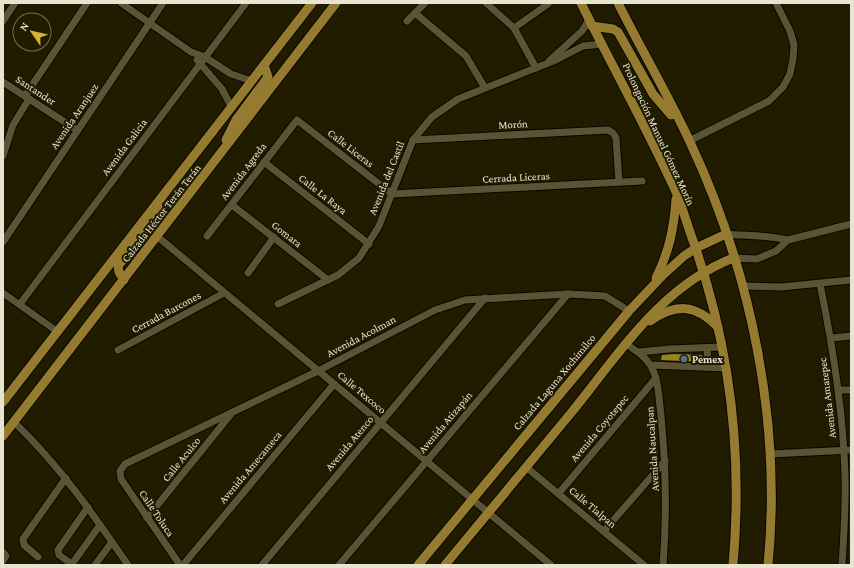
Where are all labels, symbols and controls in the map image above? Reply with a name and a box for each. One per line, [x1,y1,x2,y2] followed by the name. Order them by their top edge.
[12,12,52,52] north arrow
[17,20,31,33] text: N
[620,61,697,208] street label: Prolongación Manuel Gómez Morín
[14,73,58,107] street label: Santander
[48,81,101,152] street label: Avenida Aranjuez
[99,116,149,178] street label: Avenida Galicia
[498,117,528,131] street label: Morón
[326,126,376,170] street label: Calle Liceras
[366,139,406,217] street label: Avenida del Castil
[218,140,269,203] street label: Avenida Agreda
[119,162,203,264] street label: Calzada Héctor Terán Terán
[482,169,550,185] street label: Cerrada Liceras
[296,171,350,217] street label: Calle La Raya
[269,218,305,250] street label: Gomara
[129,289,203,335] street label: Cerrada Barcones
[324,313,398,359] street label: Avenida Acolman
[510,331,599,433] street label: Calzada Laguna Xochimilco
[692,353,723,365] place label: Pemex
[679,354,689,364] marker: Pemex
[816,356,839,439] street label: Avenida Amatepec
[335,368,389,416] street label: Calle Texcoco
[416,389,475,456] street label: Avenida Atizapán
[568,392,631,464] street label: Avenida Coyotepec
[643,406,662,492] street label: Avenida Naucalpan
[323,413,376,473] street label: Avenida Atenco
[216,428,284,506] street label: Avenida Amecameca
[159,434,203,484] street label: Calle Aculco
[566,484,619,531] street label: Calle Tlalpan
[137,487,177,539] street label: Calle Toluca

